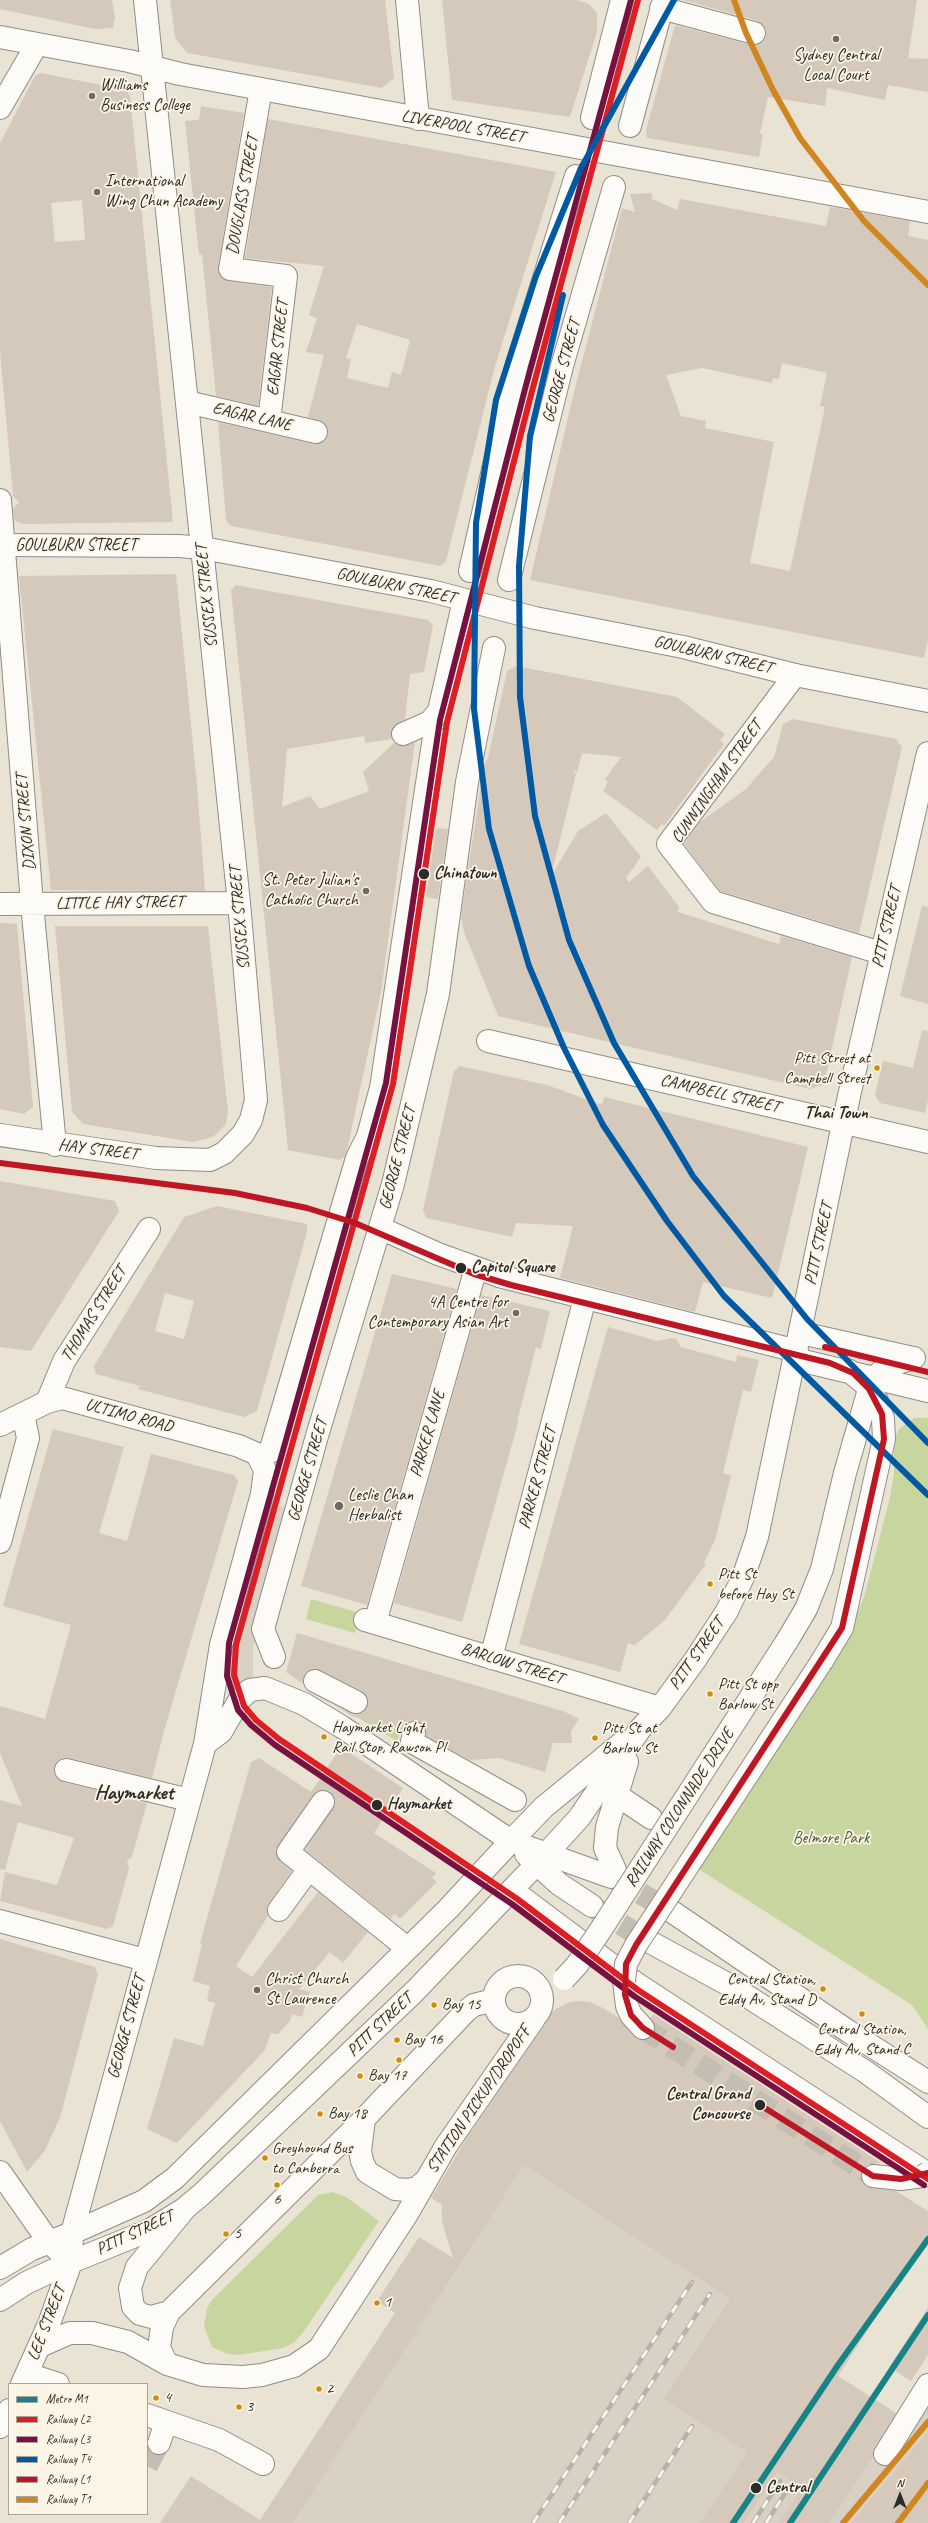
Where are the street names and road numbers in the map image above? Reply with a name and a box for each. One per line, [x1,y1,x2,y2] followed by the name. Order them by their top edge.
[400,106,526,148] street label: LIVERPOOL STREET
[222,134,264,256] street label: DOUGLASS STREET
[263,299,293,397] street label: EAGAR STREET
[538,317,586,425] street label: GEORGE STREET
[210,398,294,436] street label: EAGAR LANE
[15,536,137,556] street label: GOULBURN STREET
[191,543,223,649] street label: SUSSEX STREET
[335,563,457,609] street label: GOULBURN STREET
[652,631,774,679] street label: GOULBURN STREET
[667,717,767,847] street label: CUNNINGHAM STREET
[12,773,40,871] street label: DIXON STREET
[225,865,255,971] street label: SUSSEX STREET
[868,884,906,970] street label: PITT STREET
[56,892,184,914] street label: LITTLE HAY STREET
[658,1070,782,1118] street label: CAMPBELL STREET
[375,1104,421,1212] street label: GEORGE STREET
[57,1135,139,1165] street label: HAY STREET
[800,1201,838,1287] street label: PITT STREET
[57,1263,131,1365] street label: THOMAS STREET
[406,1388,450,1480] street label: PARKER LANE
[83,1395,175,1437] street label: ULTIMO ROAD
[284,1416,332,1524] street label: GEORGE STREET
[515,1425,561,1531] street label: PARKER STREET
[665,1614,729,1694] street label: PITT STREET
[458,1639,566,1689] street label: BARLOW STREET
[621,1725,739,1891] street label: RAILWAY COLONNADE DRIVE
[103,1973,151,2081] street label: GEORGE STREET
[343,1989,417,2061] street label: PITT STREET
[422,2023,536,2177] street label: STATION PICKUP/DROPOFF
[93,2206,177,2260] street label: PITT STREET
[23,2282,71,2364] street label: LEE STREET

